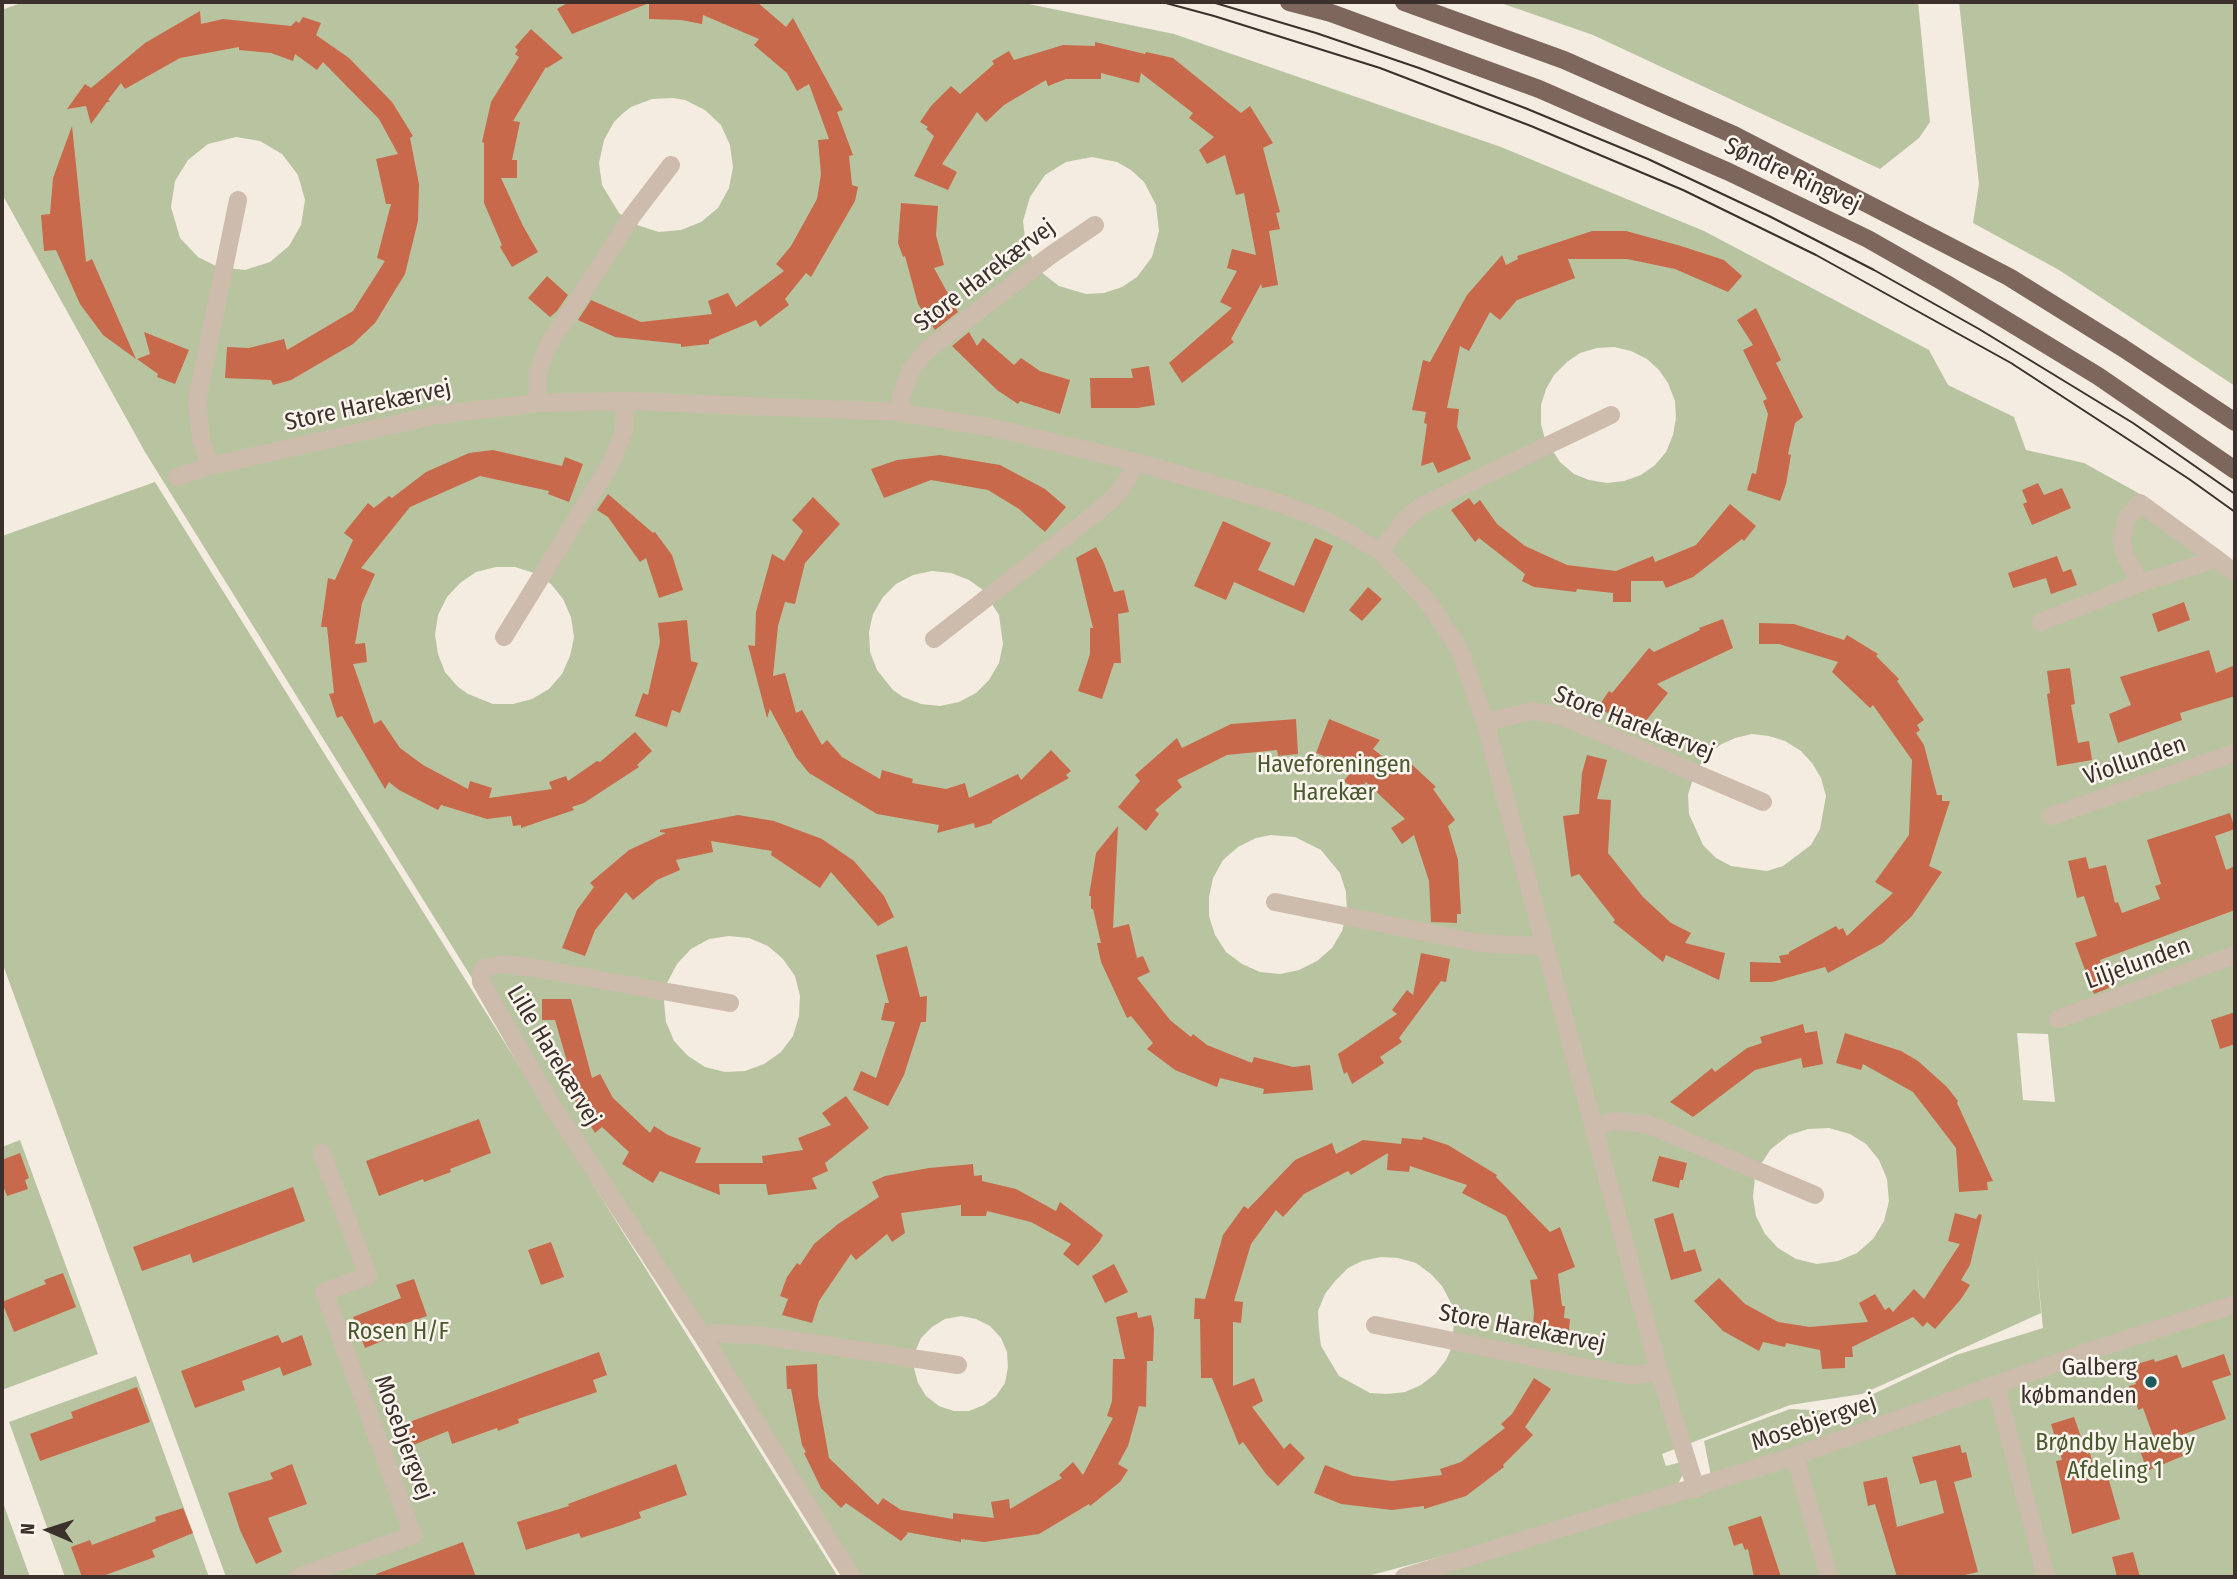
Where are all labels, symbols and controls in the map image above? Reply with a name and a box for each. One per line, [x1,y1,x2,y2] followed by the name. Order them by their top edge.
[1719,132,1865,220] street label: Søndre Ringvej
[909,214,1061,338] street label: Store Harekærvej
[282,374,454,438] street label: Store Harekærvej
[1550,680,1718,768] street label: Store Harekærvej
[2080,730,2190,792] street label: Viollunden
[1257,751,1411,807] park label: Haveforeningen Harekær
[2081,932,2195,996] street label: Liljelunden
[500,981,606,1131] street label: Lille Harekærvej
[1436,1299,1608,1359] street label: Store Harekærvej
[347,1318,449,1346] park label: Rosen H/F
[2020,1354,2137,1410] place label: Galberg købmanden
[367,1372,439,1504] street label: Mosebjergvej
[2143,1374,2159,1390] marker: Galberg købmanden
[1748,1388,1880,1458] street label: Mosebjergvej
[2035,1429,2195,1485] park label: Brøndby Haveby Afdeling 1
[14,1495,84,1565] north arrow
[16,1523,39,1535] text: N

